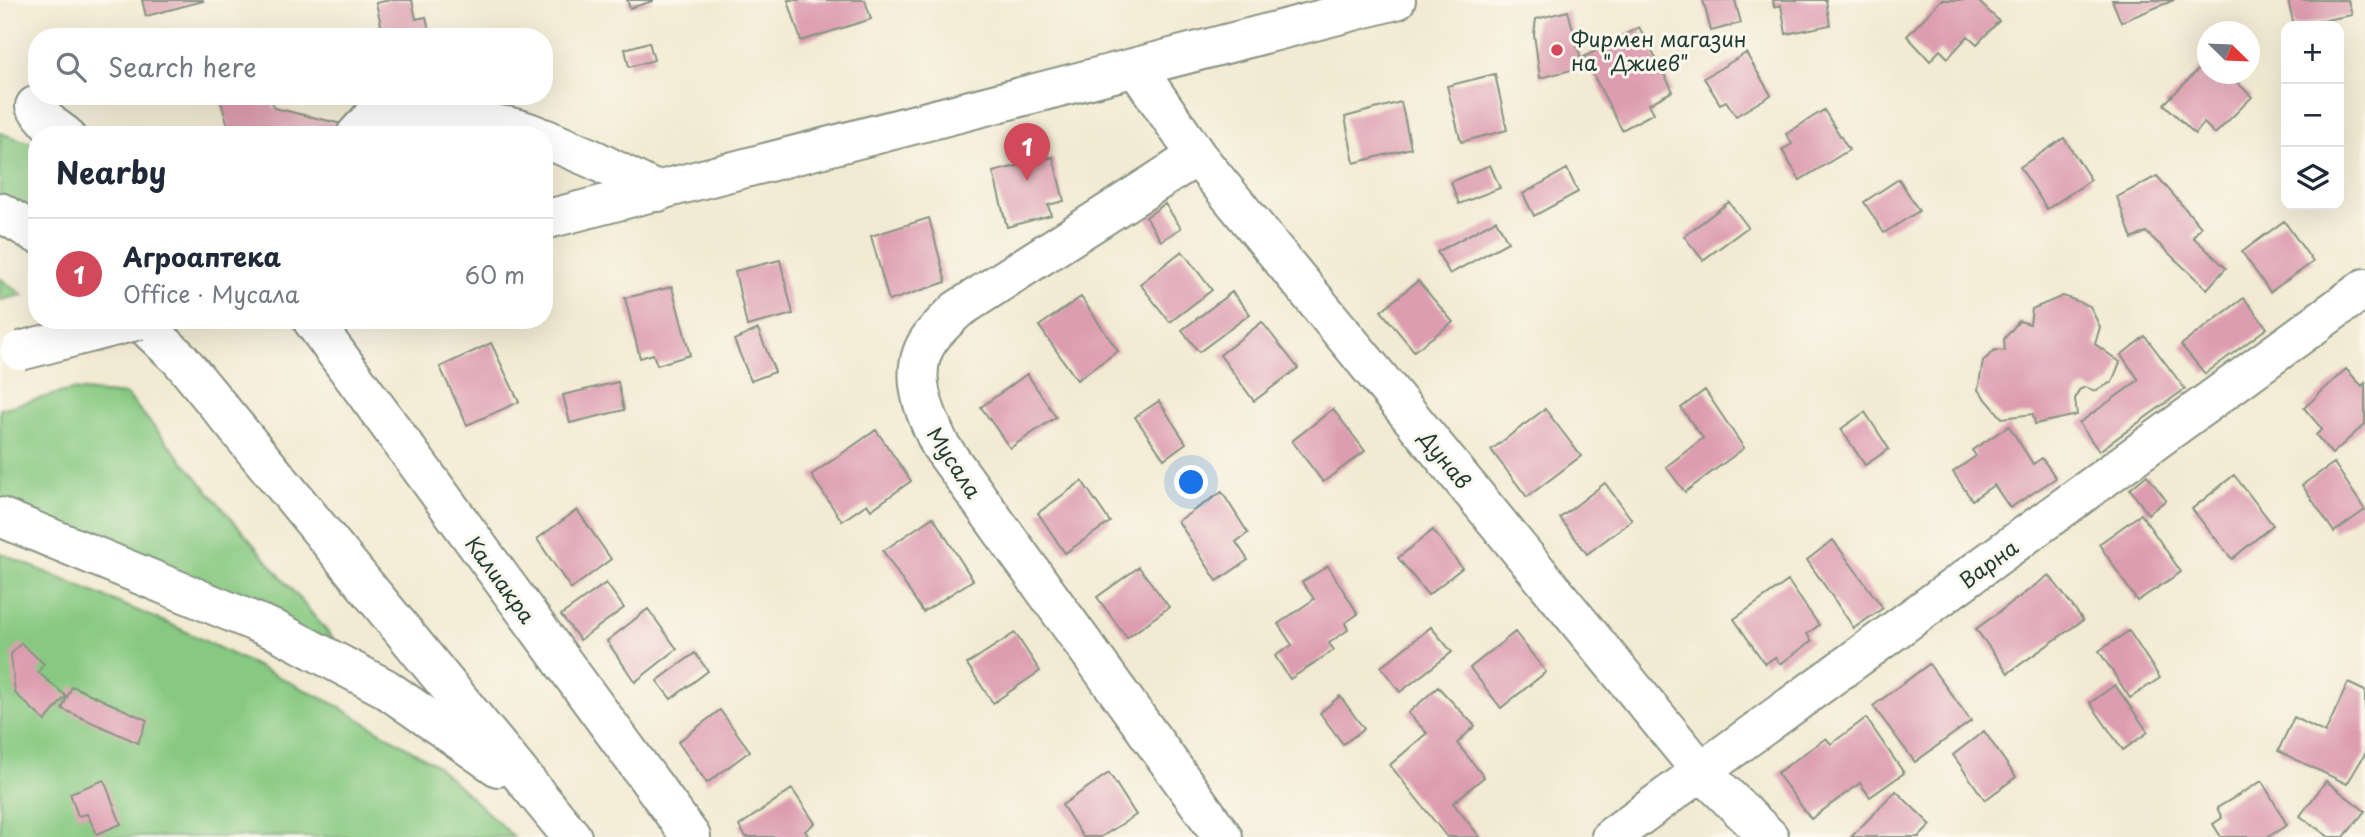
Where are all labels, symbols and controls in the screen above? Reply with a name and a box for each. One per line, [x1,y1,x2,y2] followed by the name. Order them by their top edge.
[2197,21,2260,84] north arrow
[2281,21,2344,210] map controls
[2281,21,2344,84] button: +
[1571,22,1747,78] place label: Фирмен магазин на "Джиев"
[28,28,553,105] search box
[1549,42,1565,58] marker: Фирмен магазин на "Джиев"
[108,47,257,86] text: Search here
[52,48,90,86] icon: search
[2281,84,2344,147] button: −
[1004,123,1050,181] pin: 1
[2281,147,2344,210] button: layers
[56,149,166,194] text: Nearby
[123,237,281,276] text: Агроаптека
[74,257,85,292] text: 1
[465,257,525,292] text: 60 m
[123,276,299,311] text: Office · Мусала
[920,420,991,505] street label: Мусала
[1412,422,1480,495] street label: Дунав
[1174,465,1208,499] your location
[458,529,544,629] street label: Калиакра
[1952,531,2024,595] street label: Варна

